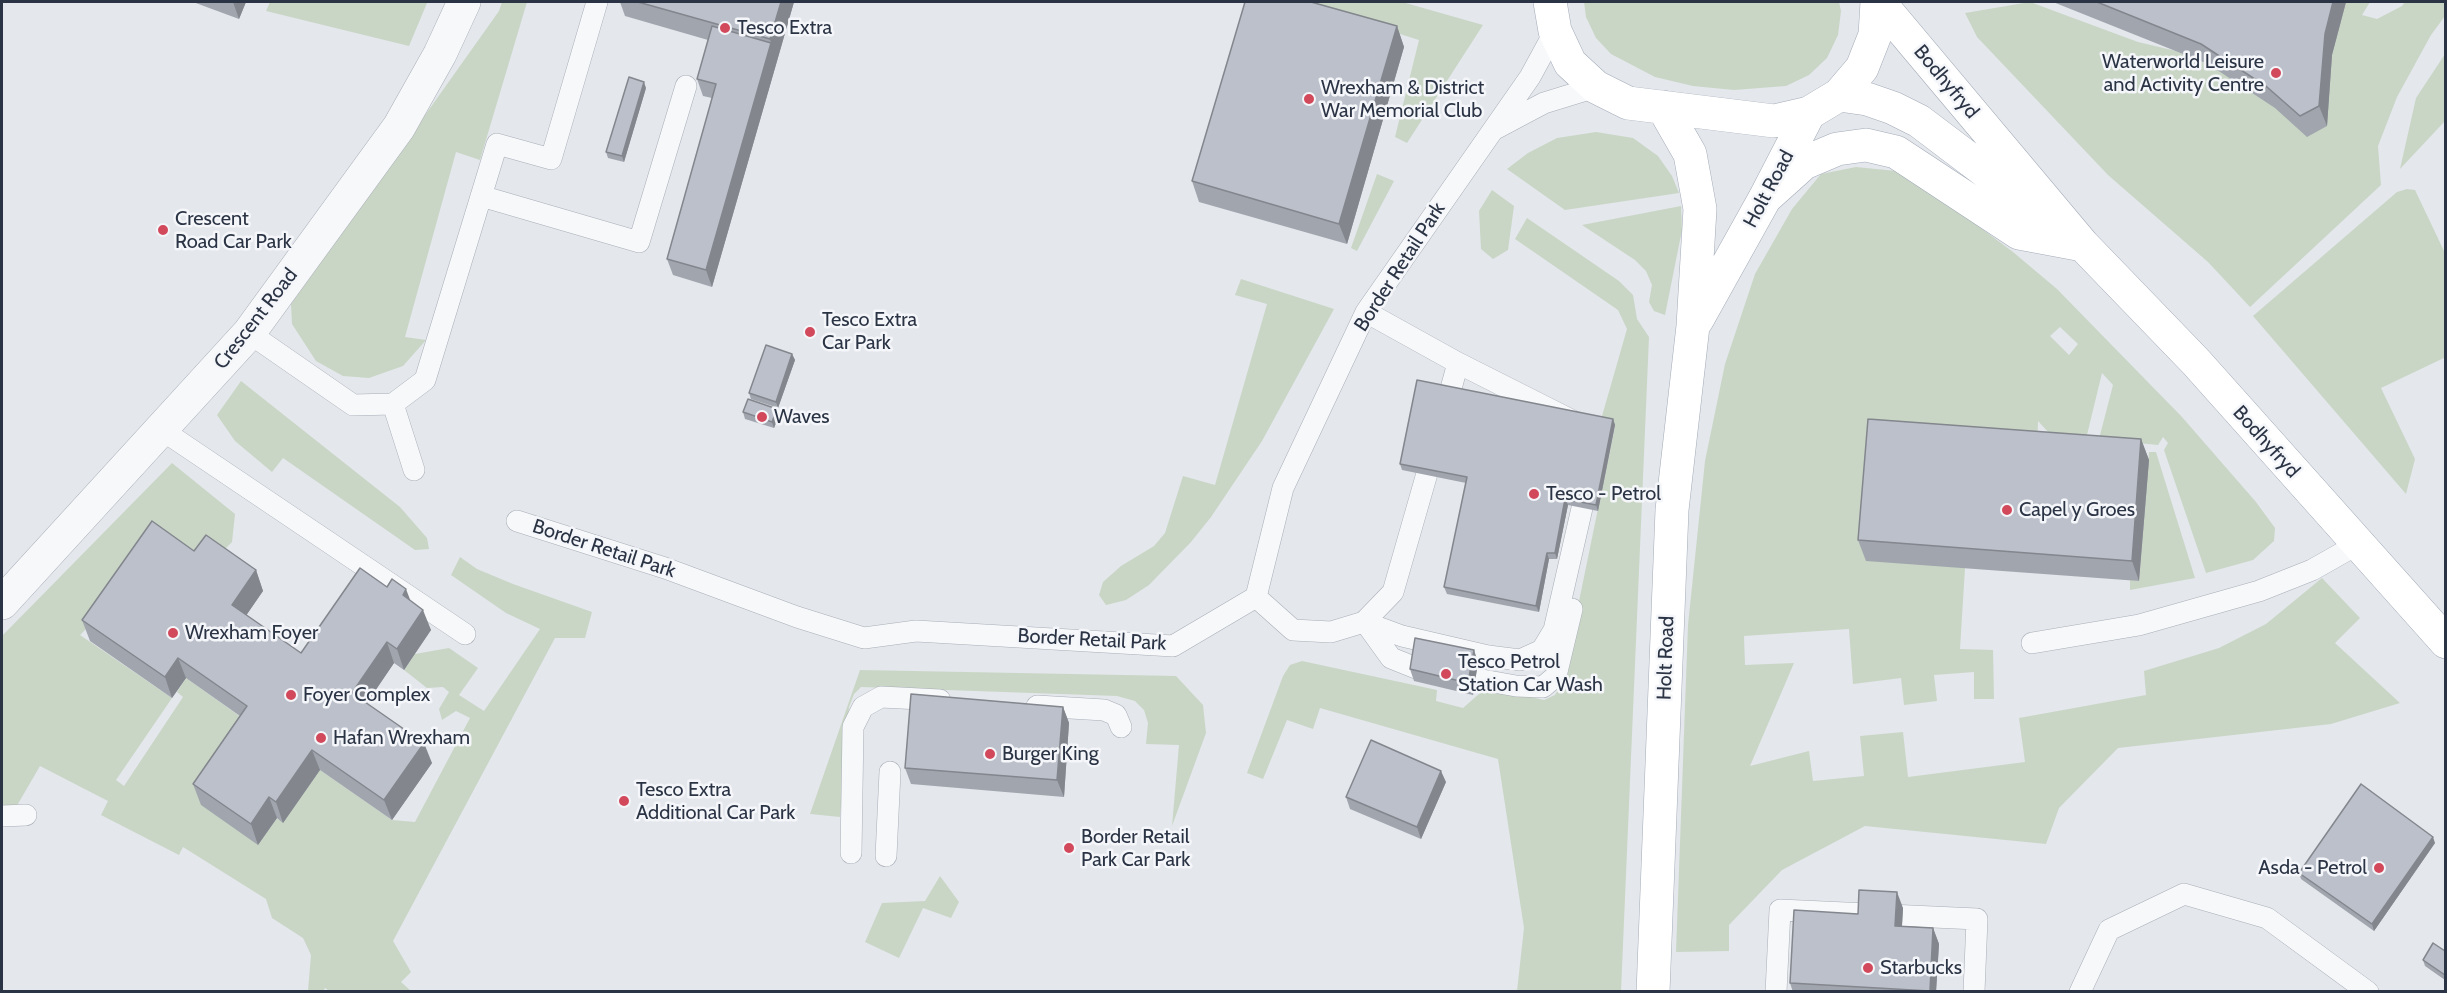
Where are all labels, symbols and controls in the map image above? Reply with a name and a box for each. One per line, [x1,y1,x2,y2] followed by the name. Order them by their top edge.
[737,16,832,40] place label: Tesco Extra
[718,21,732,35] marker: Tesco Extra
[1908,40,1984,124] street label: Bodhyfryd
[2102,50,2264,97] place label: Waterworld Leisure and Activity Centre
[2269,66,2283,80] marker: Waterworld Leisure and Activity Centre
[1321,76,1484,123] place label: Wrexham & District War Memorial Club
[1302,92,1316,106] marker: Wrexham & District War Memorial Club
[1739,146,1799,232] street label: Holt Road
[1349,198,1451,336] street label: Border Retail Park
[175,207,292,254] place label: Crescent Road Car Park
[156,223,170,237] marker: Crescent Road Car Park
[209,264,303,374] street label: Crescent Road
[822,308,917,355] place label: Tesco Extra Car Park
[803,325,817,339] marker: Tesco Extra Car Park
[2227,401,2305,483] street label: Bodhyfryd
[774,405,830,429] place label: Waves
[755,410,769,424] marker: Waves
[1546,482,1661,506] place label: Tesco - Petrol
[1527,487,1541,501] marker: Tesco - Petrol
[2019,498,2135,522] place label: Capel y Groes
[2000,503,2014,517] marker: Capel y Groes
[529,515,679,583] street label: Border Retail Park
[1653,616,1679,700] street label: Holt Road
[185,621,318,645] place label: Wrexham Foyer
[1017,624,1167,656] street label: Border Retail Park
[166,626,180,640] marker: Wrexham Foyer
[1458,650,1603,697] place label: Tesco Petrol Station Car Wash
[1439,667,1453,681] marker: Tesco Petrol Station Car Wash
[303,683,430,707] place label: Foyer Complex
[284,688,298,702] marker: Foyer Complex
[333,726,470,750] place label: Hafan Wrexham
[314,731,328,745] marker: Hafan Wrexham
[1002,742,1099,766] place label: Burger King
[983,747,997,761] marker: Burger King
[636,778,795,825] place label: Tesco Extra Additional Car Park
[617,794,631,808] marker: Tesco Extra Additional Car Park
[1081,825,1190,872] place label: Border Retail Park Car Park
[1062,841,1076,855] marker: Border Retail Park Car Park
[2258,856,2367,880] place label: Asda - Petrol
[2372,861,2386,875] marker: Asda - Petrol
[1880,956,1962,980] place label: Starbucks
[1861,961,1875,975] marker: Starbucks

